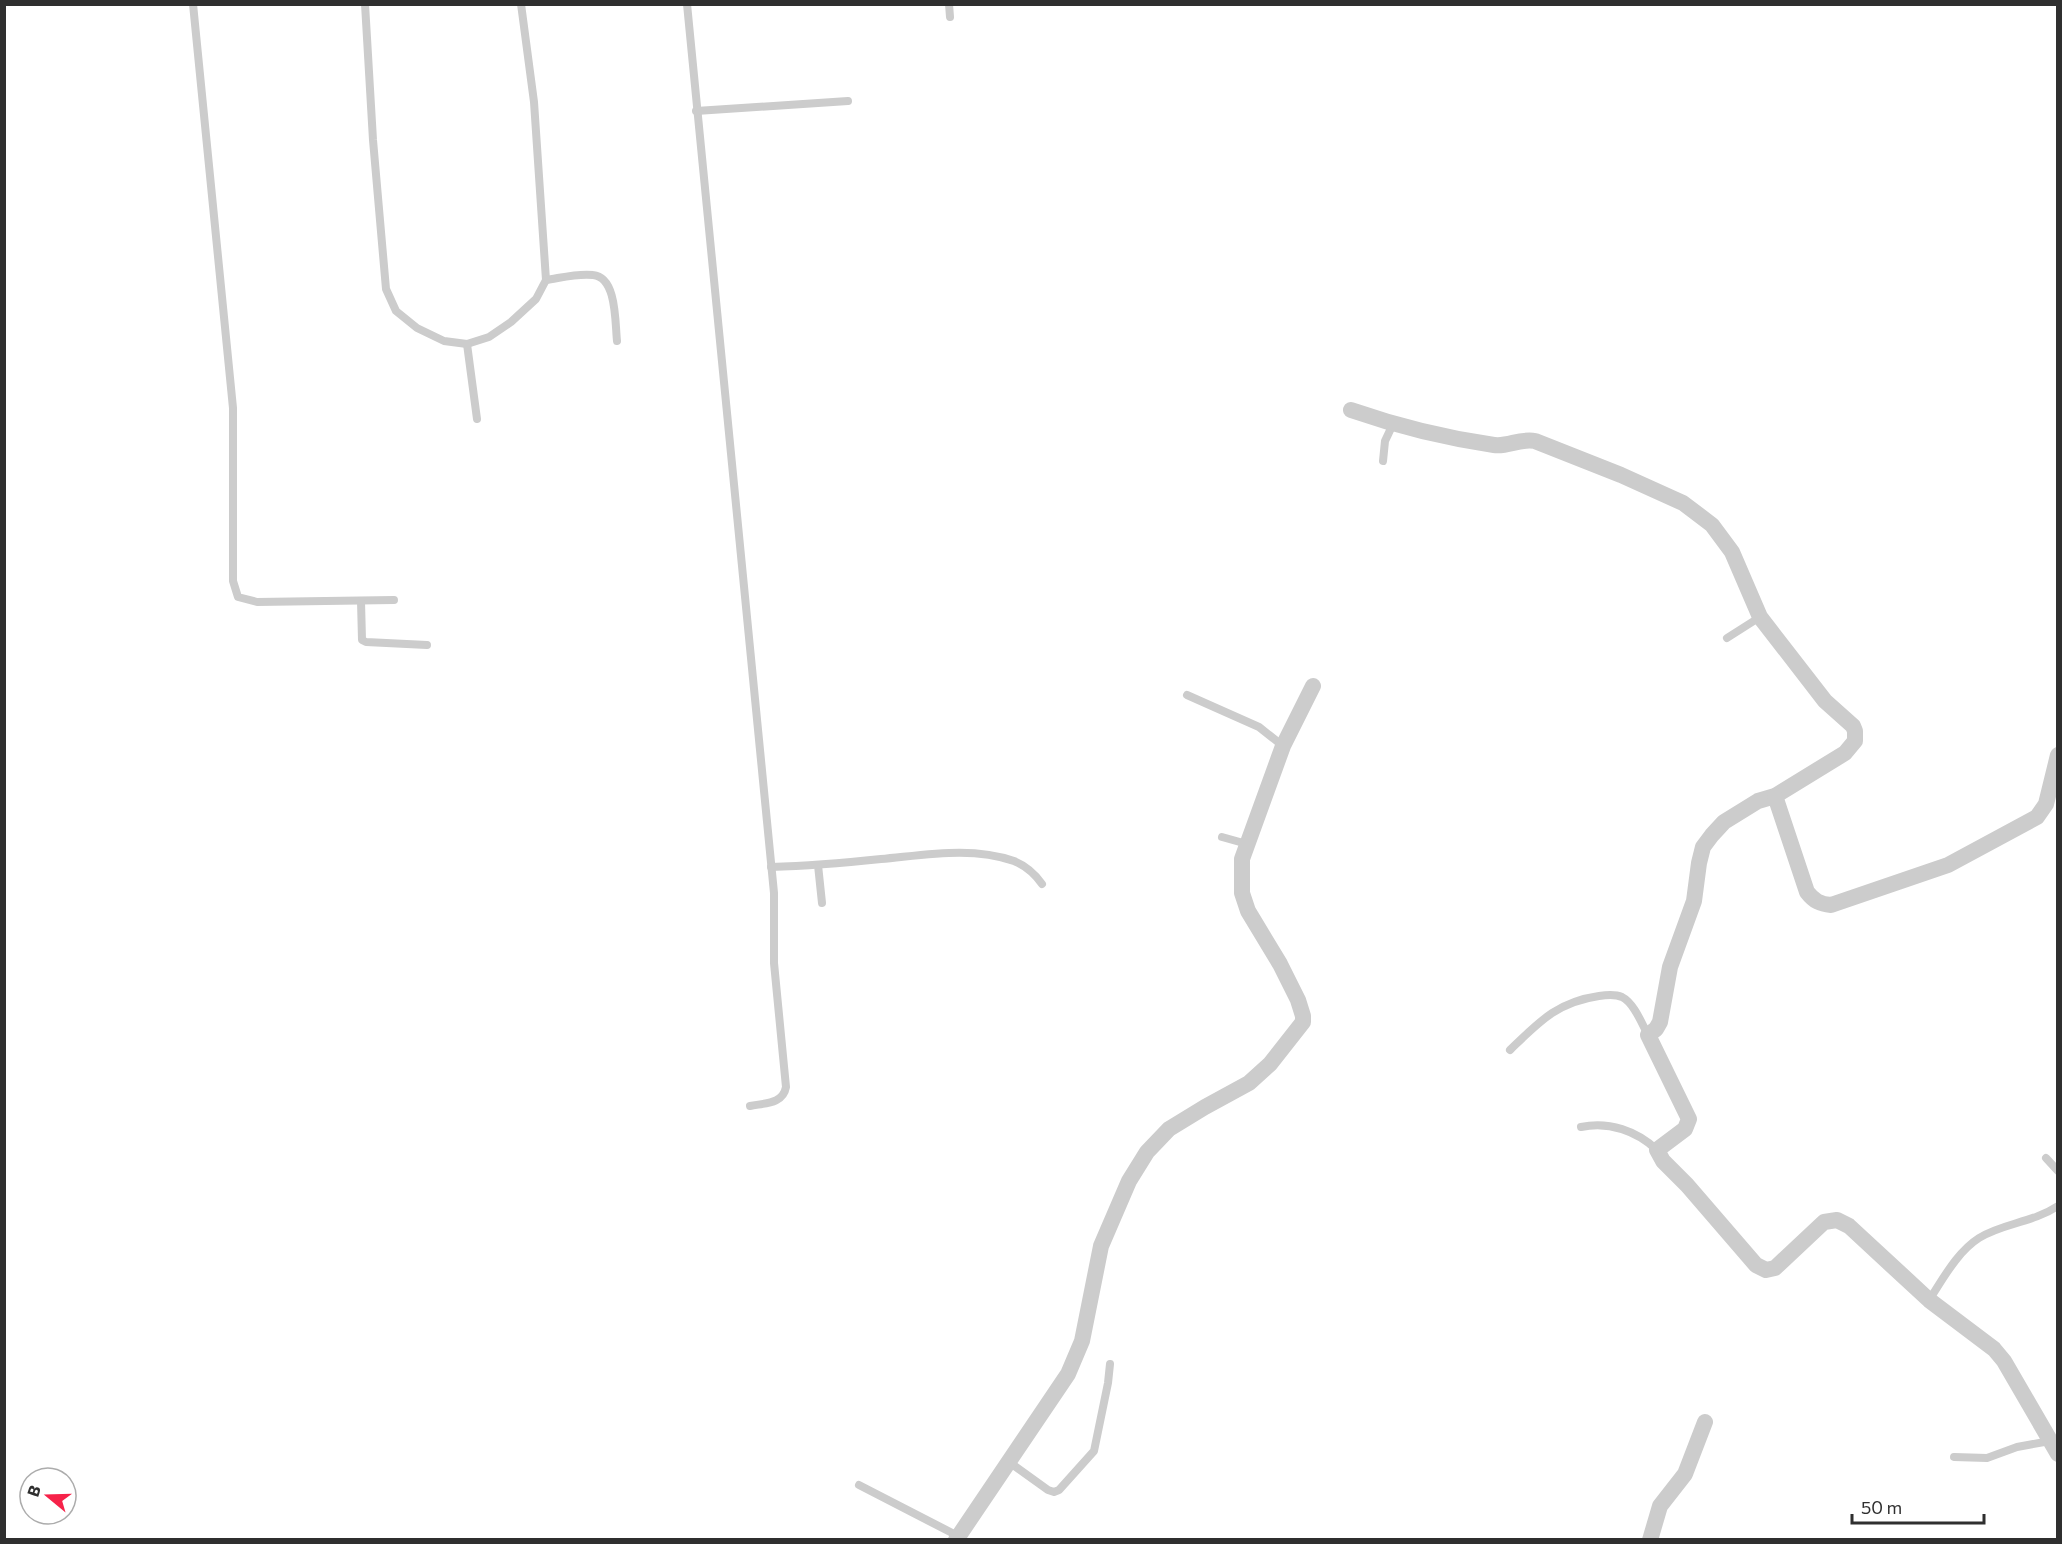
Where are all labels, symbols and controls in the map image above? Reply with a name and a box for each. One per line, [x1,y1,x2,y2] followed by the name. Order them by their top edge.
[18,1466,78,1526] north arrow
[23,1482,44,1499] text: B
[1852,1487,1984,1525] scale bar
[1861,1496,1902,1518] text: 50 m

